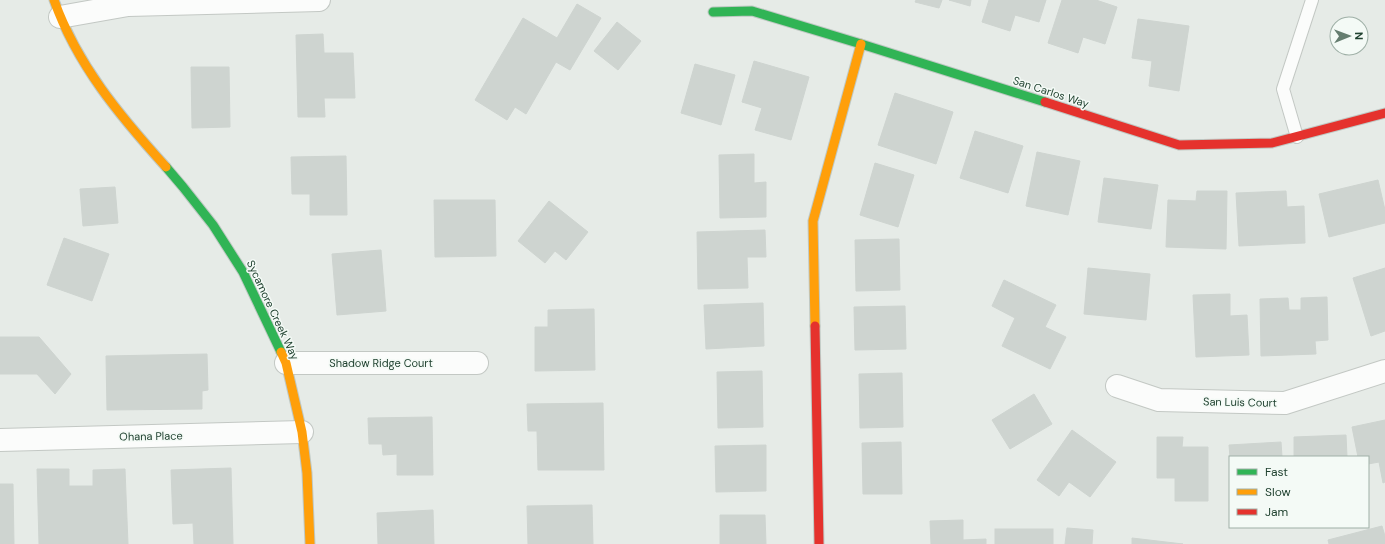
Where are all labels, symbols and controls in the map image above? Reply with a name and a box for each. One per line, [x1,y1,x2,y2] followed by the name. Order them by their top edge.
[1329,16,1369,56] north arrow
[1352,32,1366,40] text: N
[1011,73,1091,111] street label: San Carlos Way
[244,258,302,362] street label: Sycamore Creek Way
[329,356,433,370] street label: Shadow Ridge Court
[1203,394,1277,410] street label: San Luis Court
[119,428,183,444] street label: Ohana Place
[1229,456,1369,528] legend
[1265,464,1288,480] text: Fast
[1265,484,1291,500] text: Slow
[1265,504,1288,520] text: Jam

